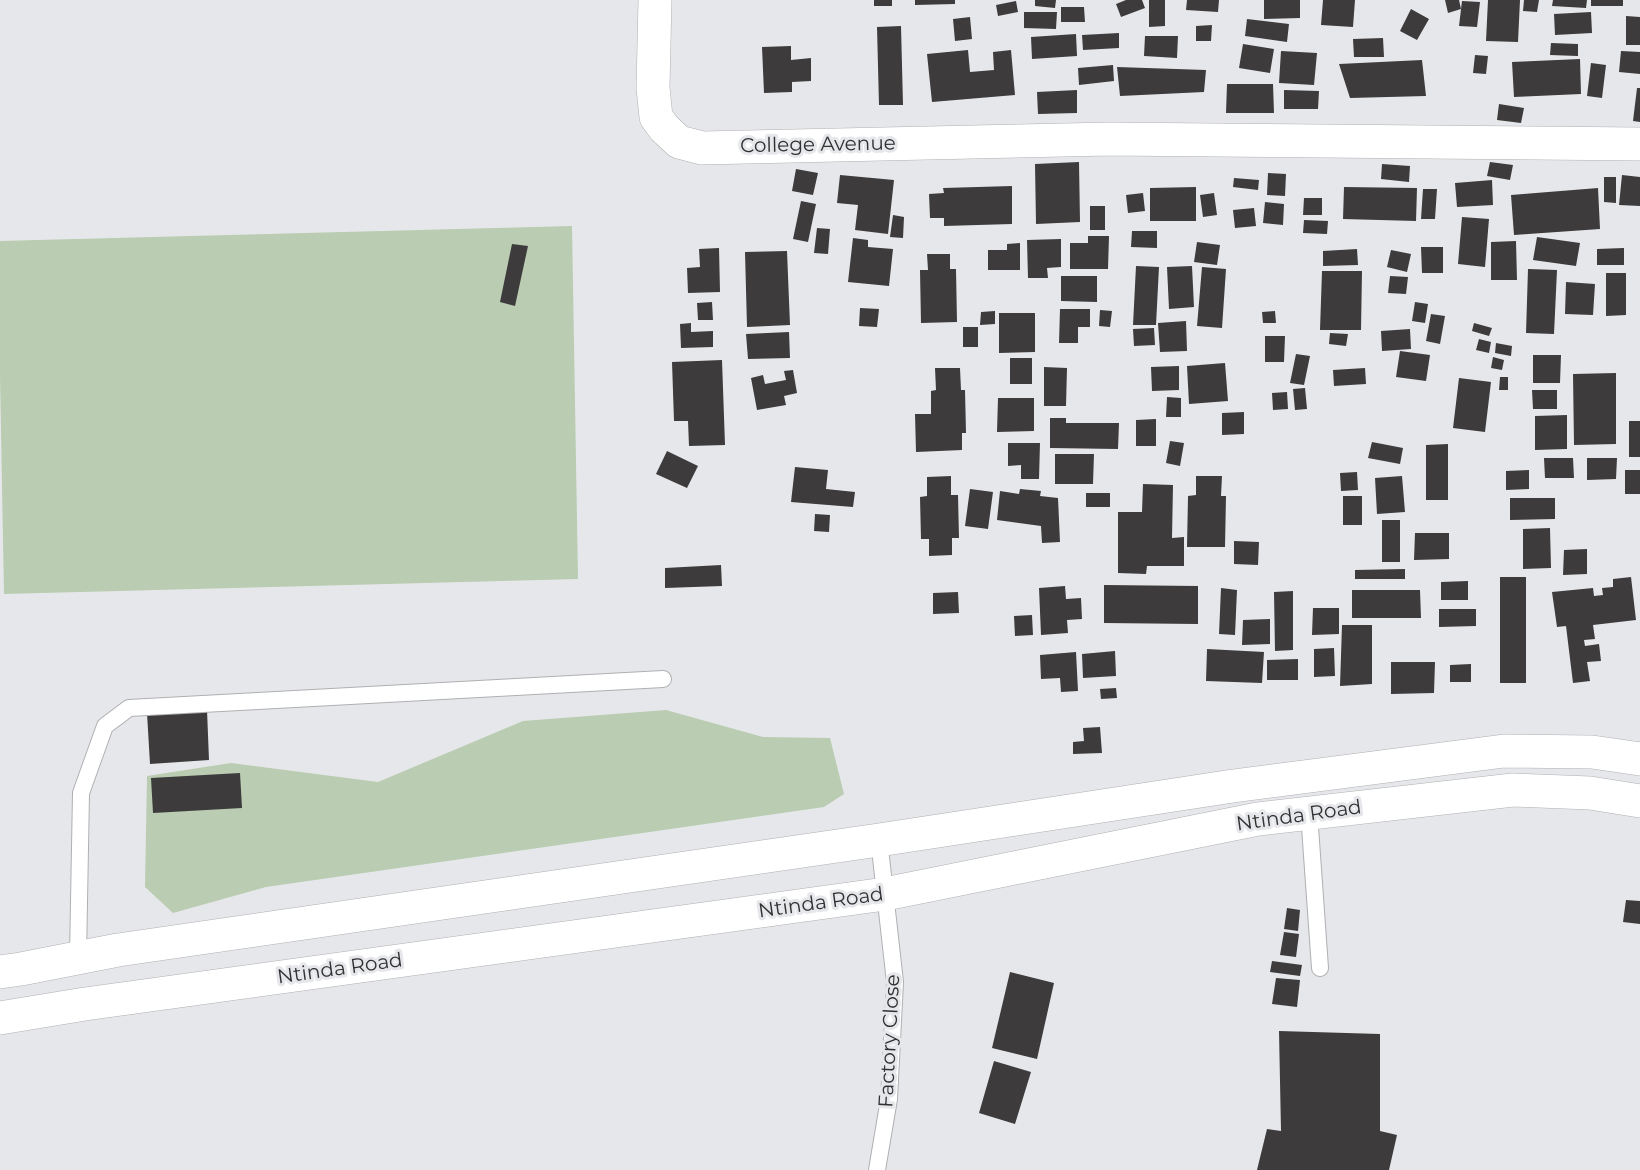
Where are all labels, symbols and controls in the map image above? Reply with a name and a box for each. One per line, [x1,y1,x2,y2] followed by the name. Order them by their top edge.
[740,132,896,158] street label: College Avenue
[1235,795,1363,837] street label: Ntinda Road
[757,882,885,924] street label: Ntinda Road
[276,948,404,990] street label: Ntinda Road
[875,974,905,1108] street label: Factory Close

